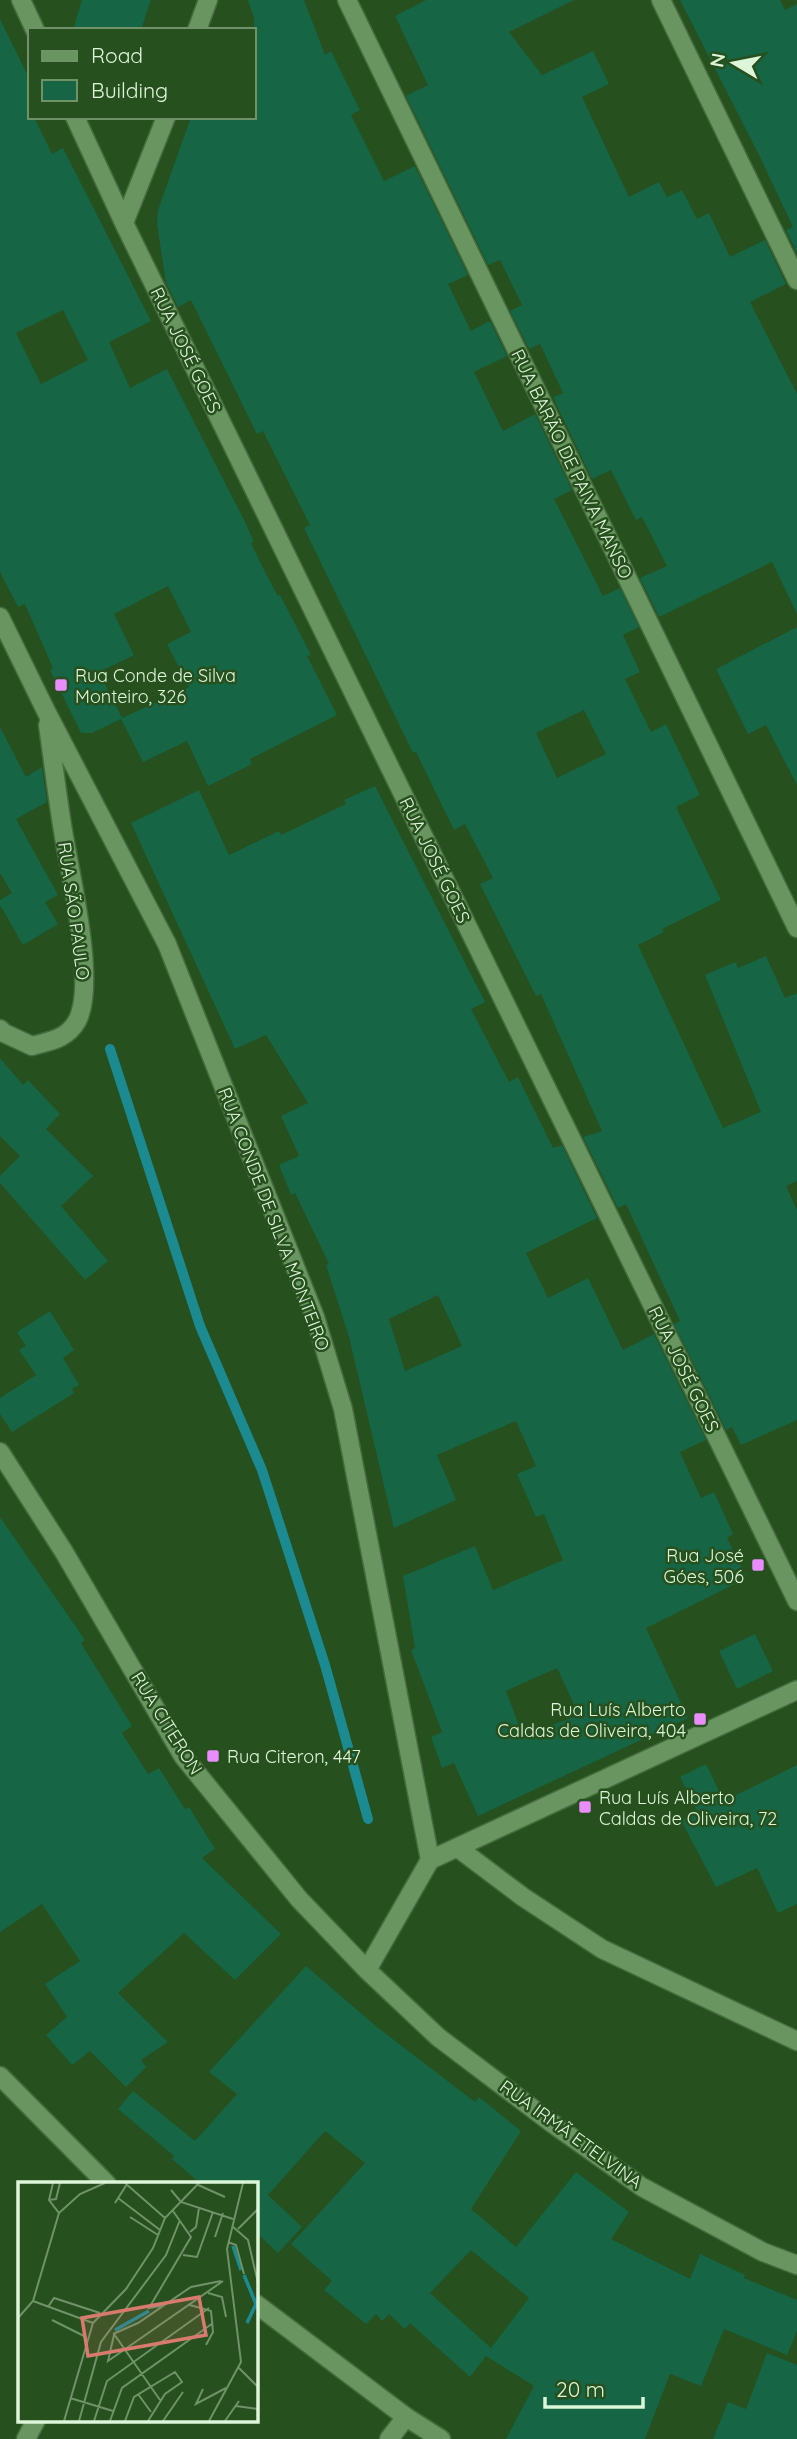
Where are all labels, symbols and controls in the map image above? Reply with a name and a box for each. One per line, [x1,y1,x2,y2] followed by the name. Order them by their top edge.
[28,28,256,119] legend
[699,28,769,98] north arrow
[91,42,143,68] text: Road
[704,51,730,69] text: N
[91,77,168,103] text: Building
[146,283,226,417] street label: RUA JOSÉ GOES
[506,345,638,583] street label: RUA BARÃO DE PAIVA MANSO
[75,664,236,708] place label: Rua Conde de Silva Monteiro, 326
[53,677,69,693] marker: Rua Conde de Silva Monteiro, 326
[395,793,475,927] street label: RUA JOSÉ GOES
[53,841,95,981] street label: RUA SÃO PAULO
[213,1084,335,1354] street label: RUA CONDE DE SILVA MONTEIRO
[644,1302,724,1436] street label: RUA JOSÉ GOES
[663,1544,744,1588] place label: Rua José Góes, 506
[750,1557,766,1573] marker: Rua José Góes, 506
[126,1667,208,1779] street label: RUA CITERON
[497,1698,686,1742] place label: Rua Luís Alberto Caldas de Oliveira, 404
[692,1711,708,1727] marker: Rua Luís Alberto Caldas de Oliveira, 404
[227,1745,361,1768] place label: Rua Citeron, 447
[205,1748,221,1764] marker: Rua Citeron, 447
[599,1786,777,1830] place label: Rua Luís Alberto Caldas de Oliveira, 72
[577,1799,593,1815] marker: Rua Luís Alberto Caldas de Oliveira, 72
[495,2075,647,2194] street label: RUA IRMÃ ETELVINA
[18,2182,257,2422] inset map
[545,2366,643,2410] scale bar
[556,2376,605,2402] text: 20 m

